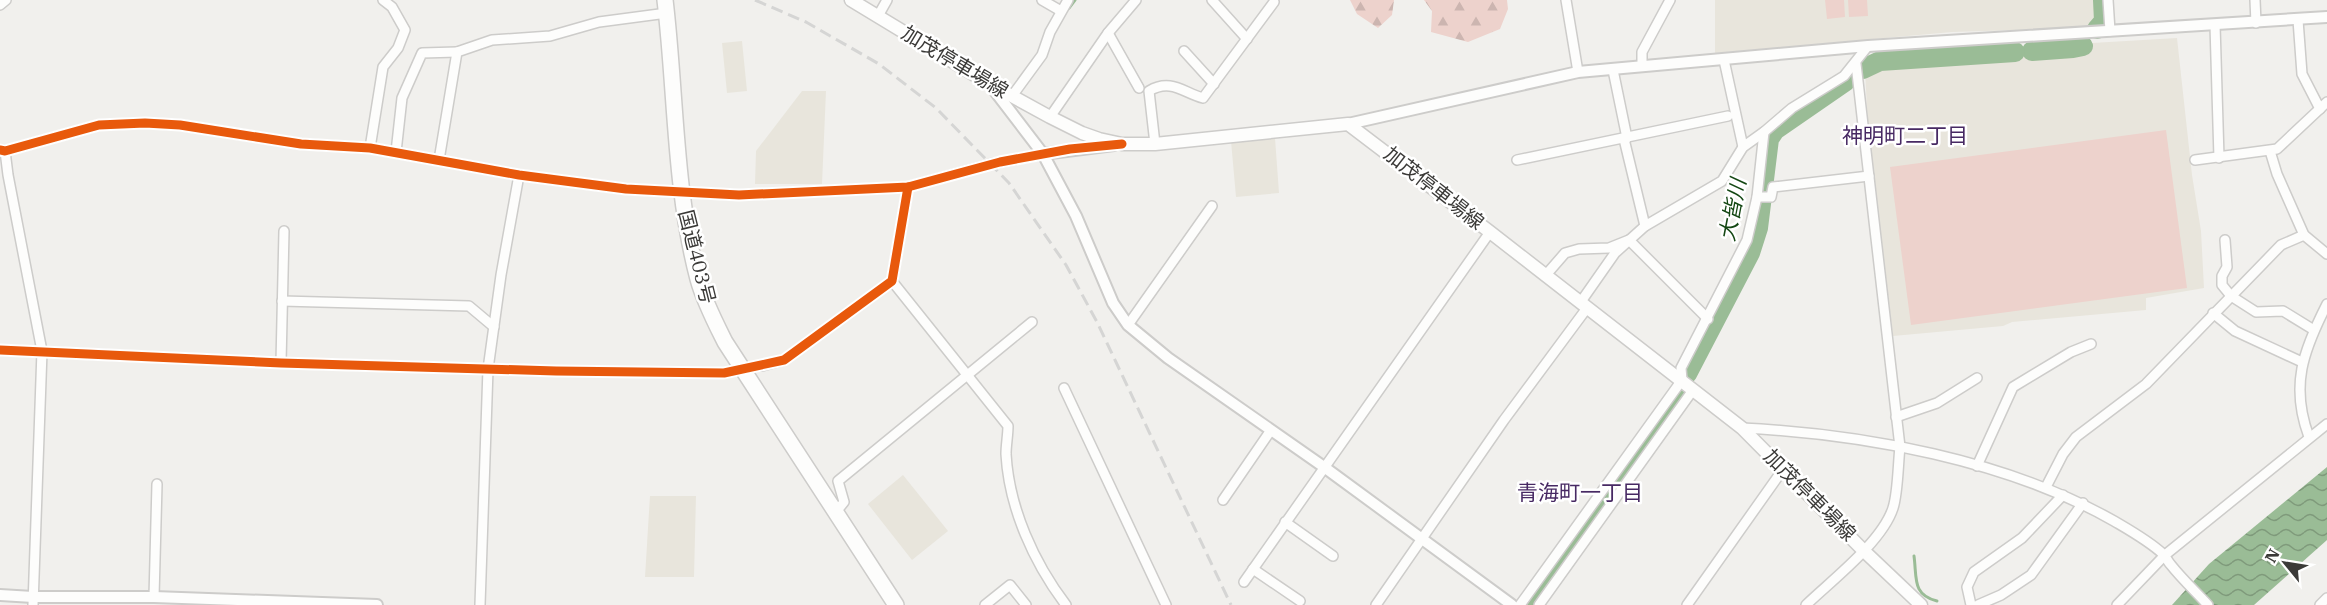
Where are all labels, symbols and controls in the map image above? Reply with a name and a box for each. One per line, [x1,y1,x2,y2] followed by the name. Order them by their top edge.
[897,19,1014,104] street label: 加茂停車場線
[1842,121,1968,149] district label: 神明町二丁目
[1379,140,1490,235] street label: 加茂停車場線
[1712,174,1752,243] water label: 大皆川
[673,207,722,307] street label: 国道403号
[1758,443,1862,547] street label: 加茂停車場線
[1517,478,1643,506] district label: 青海町一丁目
[2255,533,2315,593] north arrow
[2260,545,2284,566] text: N

